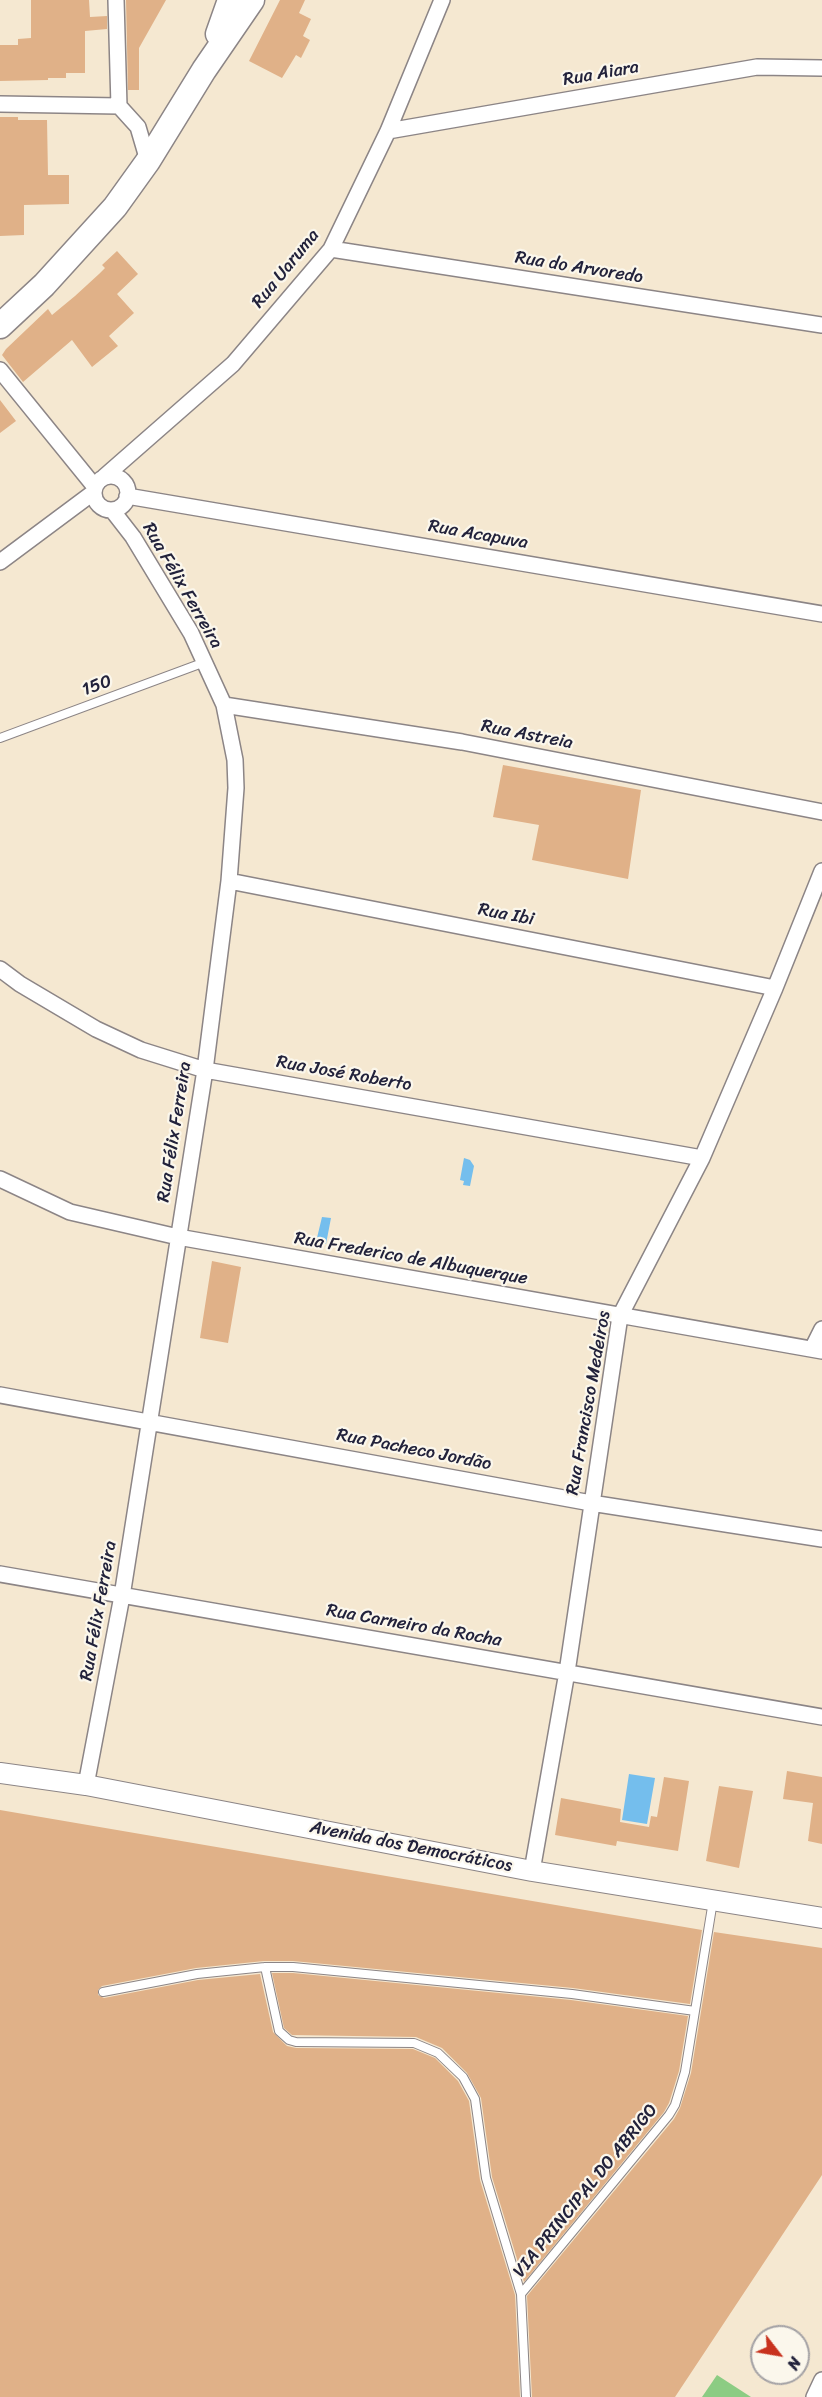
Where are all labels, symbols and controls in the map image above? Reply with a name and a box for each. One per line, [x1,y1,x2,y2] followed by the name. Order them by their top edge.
[561,57,641,91] street label: Rua Aiara
[248,225,324,313] street label: Rua Uaruma
[513,247,645,289] street label: Rua do Arvoredo
[427,516,529,554] street label: Rua Acapuva
[137,519,227,653] street label: Rua Félix Ferreira
[79,671,115,701] street label: 150
[479,716,575,754] street label: Rua Astreia
[476,899,536,931] street label: Rua Ibi
[275,1051,413,1097] street label: Rua José Roberto
[153,1060,197,1204] street label: Rua Félix Ferreira
[293,1228,529,1290] street label: Rua Frederico de Albuquerque
[562,1309,616,1497] street label: Rua Francisco Medeiros
[335,1424,493,1476] street label: Rua Pacheco Jordão
[76,1539,122,1683] street label: Rua Félix Ferreira
[325,1600,503,1652] street label: Rua Carneiro da Rocha
[308,1817,514,1877] street label: Avenida dos Democráticos
[509,2100,663,2282] street label: VIA PRINCIPAL DO ABRIGO
[750,2325,810,2385] north arrow
[779,2351,809,2376] text: N

